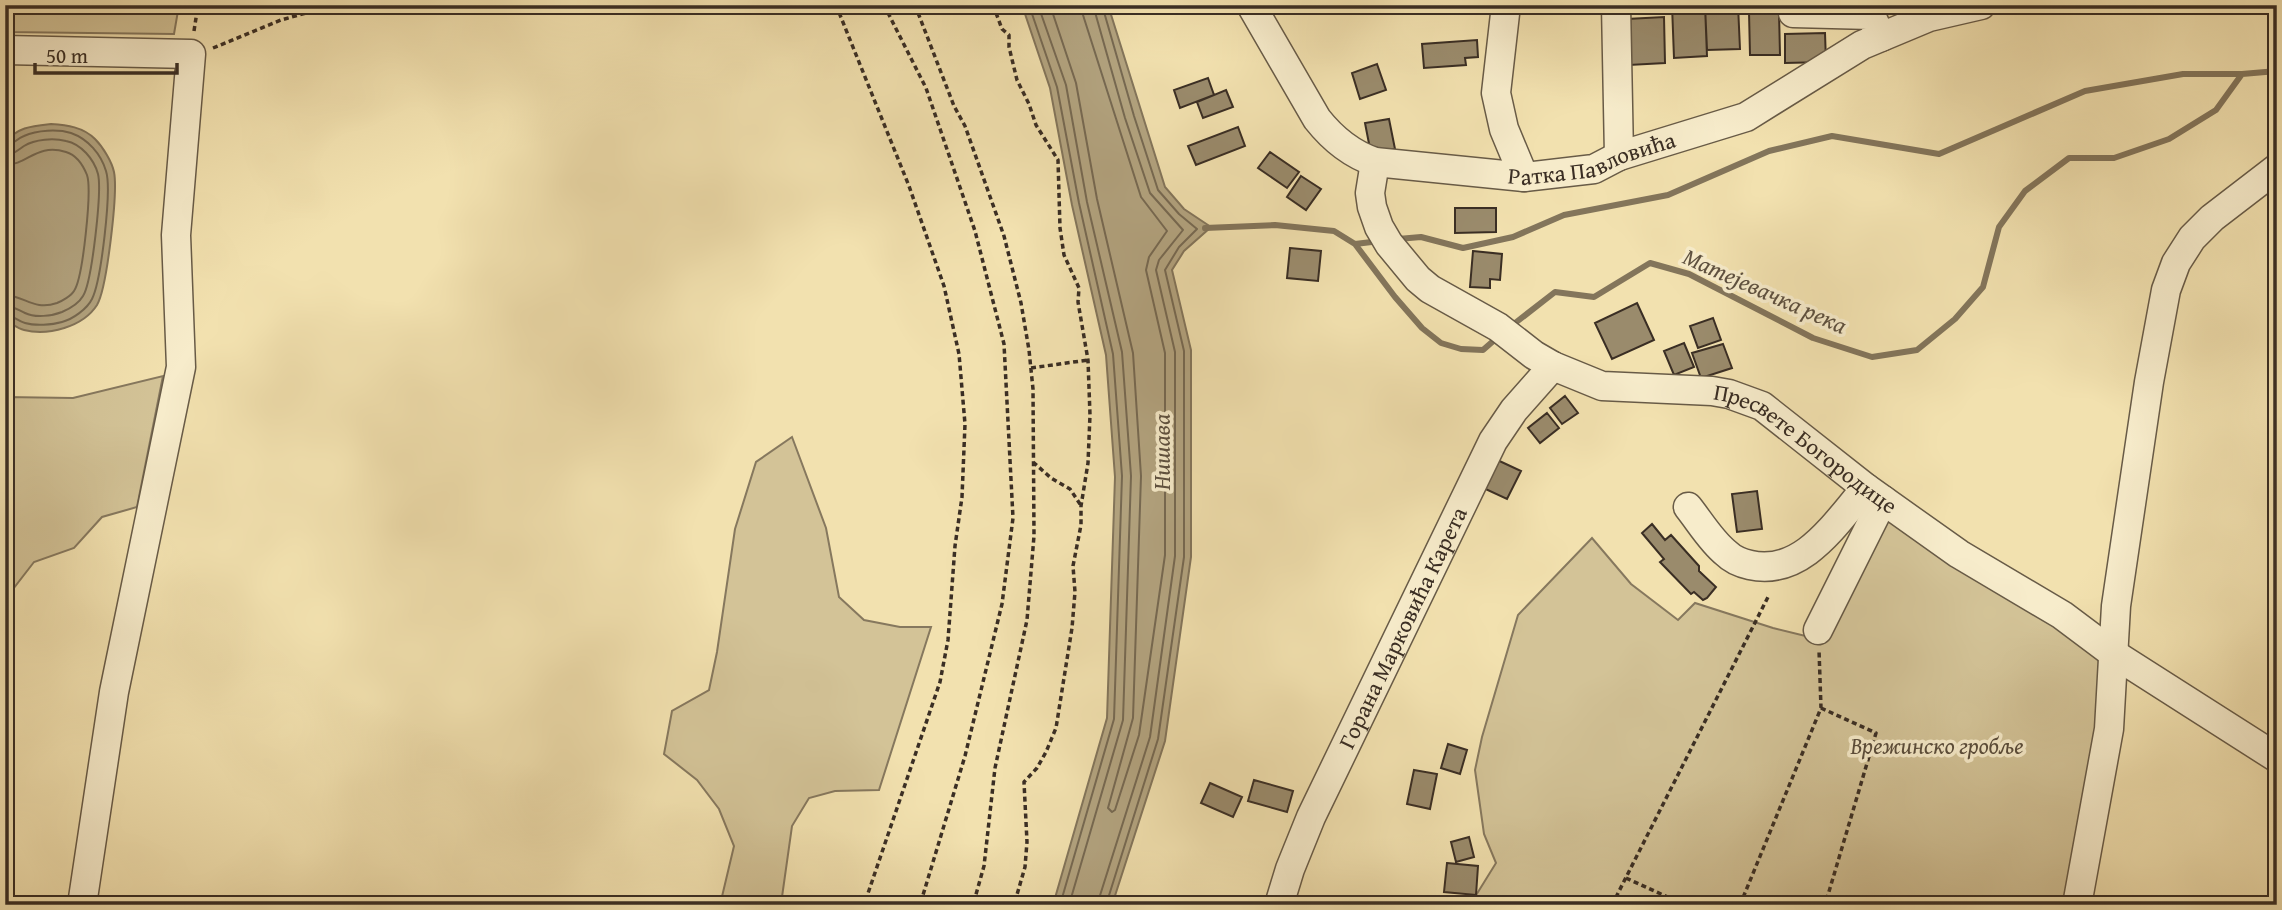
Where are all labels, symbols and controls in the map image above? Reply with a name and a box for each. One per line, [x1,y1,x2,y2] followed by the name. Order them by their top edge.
[35,32,177,76] scale bar
[46,40,88,71] text: 50 m
[1506,123,1679,193] street label: Ратка Павловића
[1678,239,1853,342] water label: Матејевачка река
[1711,375,1904,521] street label: Пресвете Богородице
[1144,414,1179,490] water label: Нишава
[1330,501,1475,754] street label: Горана Марковића Карета
[1849,729,2024,762] park label: Врежинско гробље

